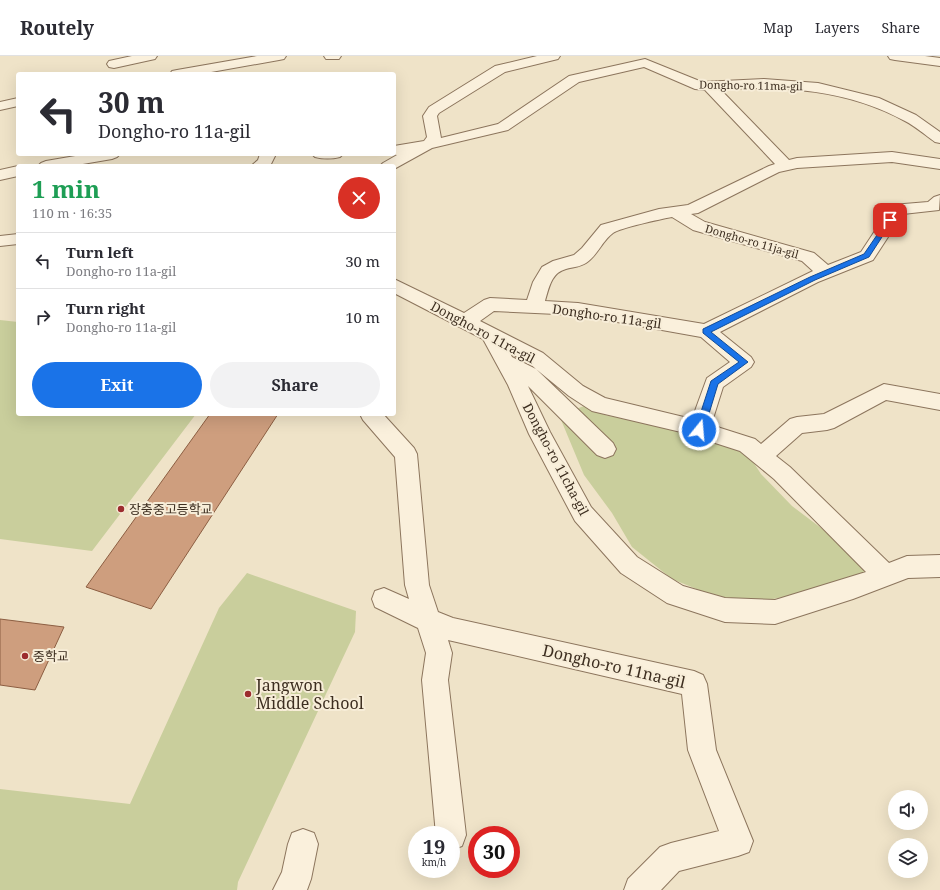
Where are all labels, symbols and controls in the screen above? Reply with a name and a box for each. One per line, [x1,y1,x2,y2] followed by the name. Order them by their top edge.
[20,15,94,41] text: Routely
[763,18,793,37] text: Map
[815,18,860,37] text: Layers
[882,18,920,37] text: Share
[699,77,804,93] street label: Dongho-ro 11ma-gil
[98,83,165,121] text: 30 m
[32,88,84,140] icon: left
[98,119,251,143] text: Dongho-ro 11a-gil
[32,172,100,205] text: 1 min
[338,177,380,219] button: close
[873,203,907,237] pin
[32,204,112,222] text: 110 m · 16:35
[879,209,901,231] icon: arrive
[704,220,801,262] street label: Dongho-ro 11ja-gil
[66,242,134,262] text: Turn left
[32,250,54,272] icon: left
[345,251,380,271] text: 30 m
[66,262,176,280] text: Dongho-ro 11a-gil
[428,297,538,367] street label: Dongho-ro 11ra-gil
[66,298,145,318] text: Turn right
[551,299,663,333] street label: Dongho-ro 11a-gil
[32,306,54,328] icon: right
[345,307,380,327] text: 10 m
[66,318,176,336] text: Dongho-ro 11a-gil
[32,362,202,408] button: Exit
[210,362,380,408] button: Share
[519,400,593,518] street label: Dongho-ro 11cha-gil
[678,409,720,451] position arrow
[129,500,213,518] place label: 장충중고등학교
[116,504,126,514] marker: 장충중고등학교
[540,639,688,693] street label: Dongho-ro 11na-gil
[33,647,69,665] place label: 중학교
[20,651,30,661] marker: 중학교
[255,674,364,714] place label: Jangwon Middle School
[243,689,253,699] marker: Jangwon Middle School
[888,790,928,878] map controls
[888,790,928,830] button: sound
[468,826,520,878] speed limit sign: 30
[423,833,445,860] text: 19
[888,838,928,878] button: layers
[422,855,446,869] text: km/h

